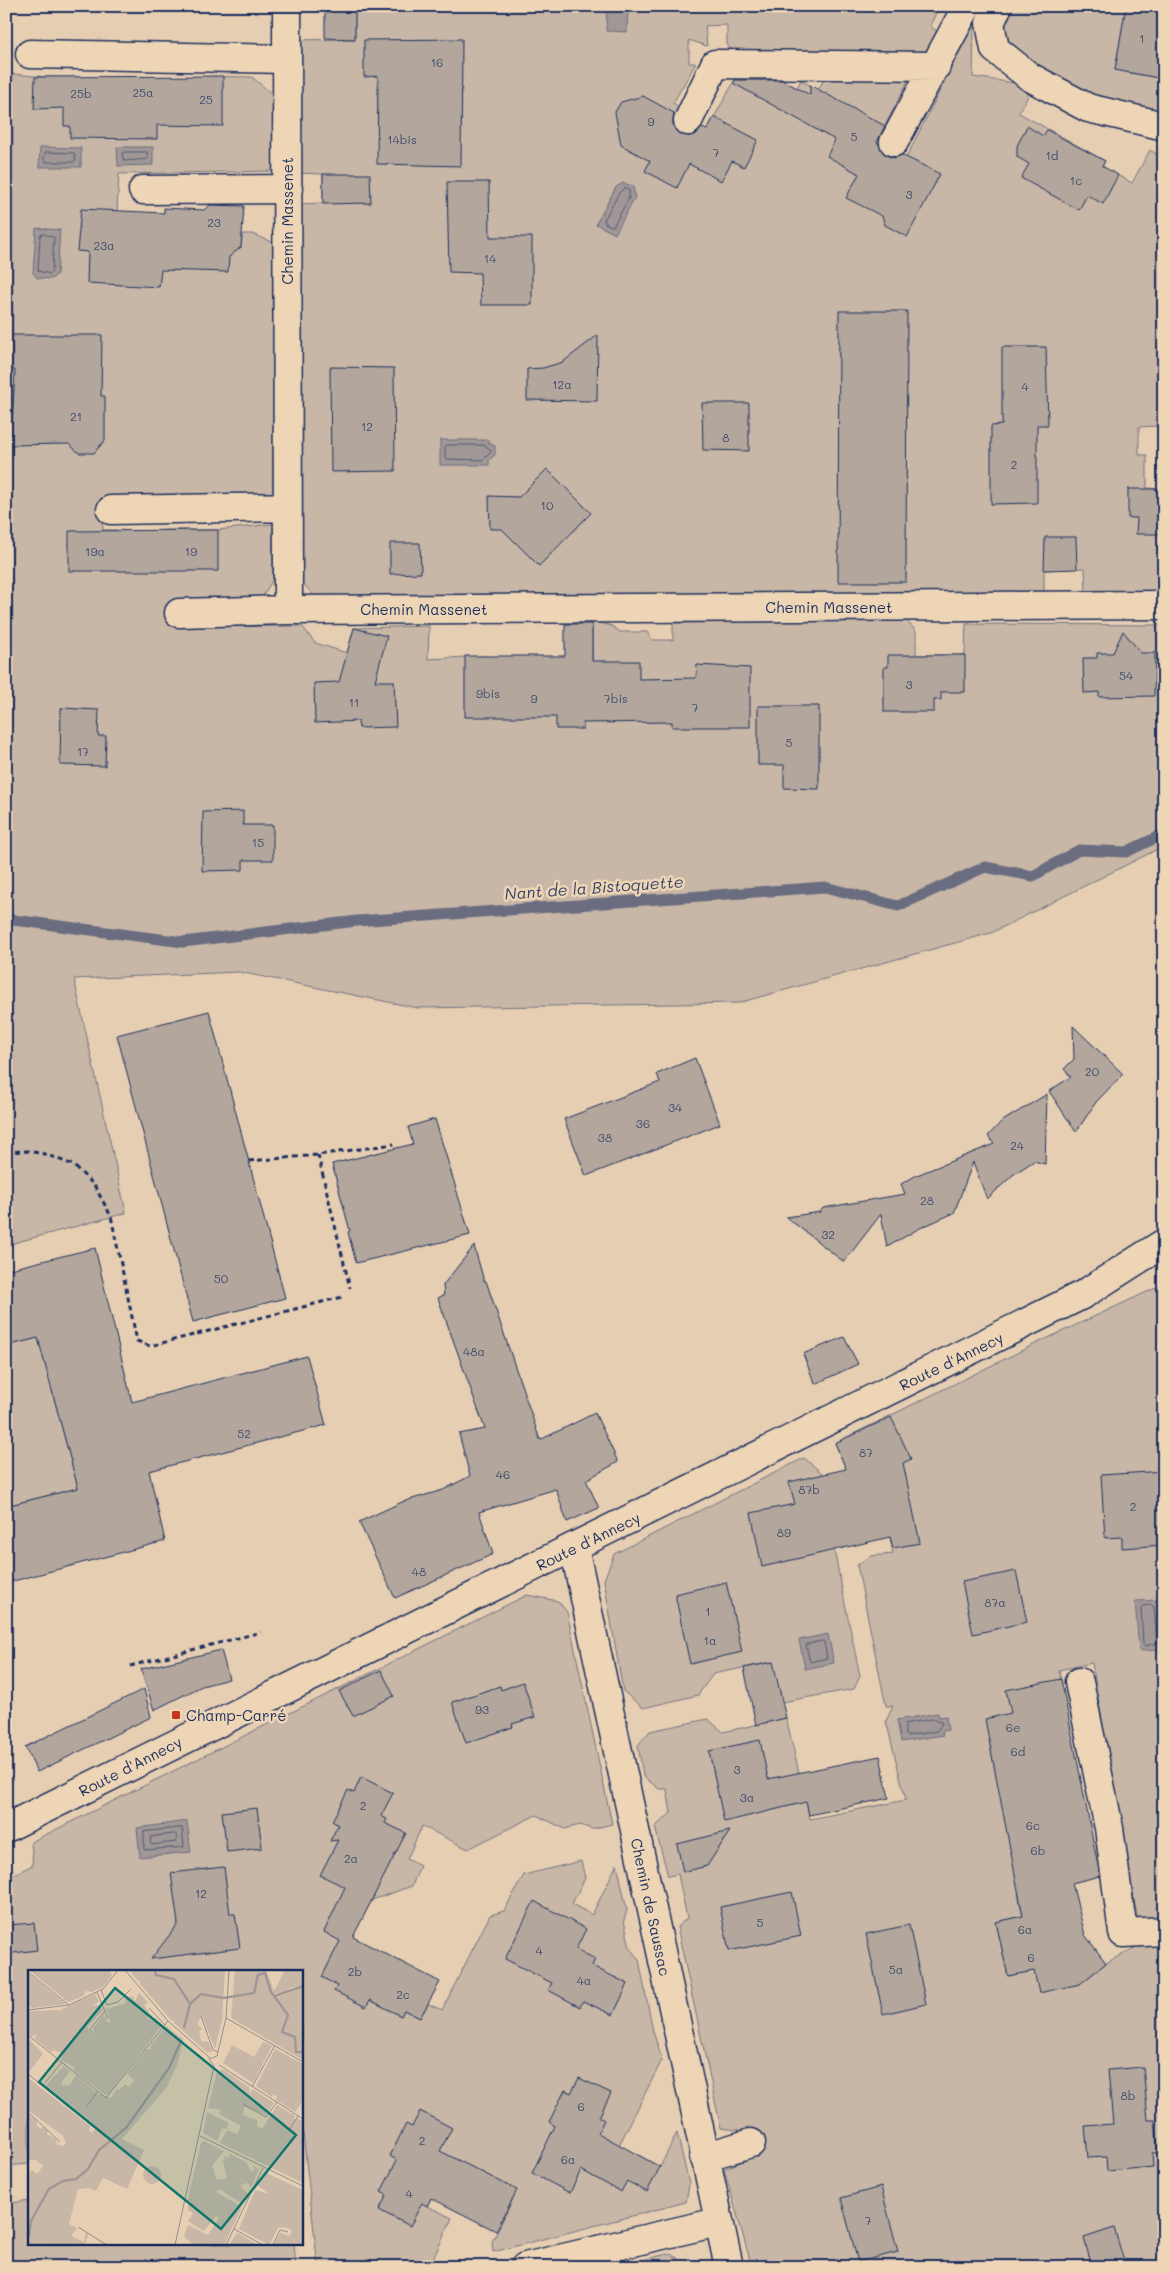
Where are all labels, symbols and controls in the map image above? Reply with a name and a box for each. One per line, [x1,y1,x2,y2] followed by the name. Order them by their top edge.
[1139,30,1145,46] house number: 1
[431,54,443,70] house number: 16
[132,84,154,100] house number: 25a
[70,85,92,101] house number: 25b
[199,91,213,107] house number: 25
[647,113,655,129] house number: 9
[851,128,858,144] house number: 5
[387,131,417,147] house number: 14bis
[713,144,720,160] house number: 7
[1046,147,1059,163] house number: 1d
[277,157,297,285] street label: Chemin Massenet
[1070,172,1082,188] house number: 1c
[905,186,913,202] house number: 3
[207,214,221,230] house number: 23
[93,237,115,253] house number: 23a
[484,250,496,266] house number: 14
[552,376,572,392] house number: 12a
[1021,378,1029,394] house number: 4
[70,408,82,424] house number: 21
[361,418,373,434] house number: 12
[722,429,730,445] house number: 8
[1011,456,1017,472] house number: 2
[541,497,554,513] house number: 10
[85,543,105,559] house number: 19a
[185,543,197,559] house number: 19
[765,597,893,617] street label: Chemin Massenet
[360,599,488,619] street label: Chemin Massenet
[1119,667,1133,683] house number: 54
[905,676,913,692] house number: 3
[476,685,500,701] house number: 9bis
[530,690,538,706] house number: 9
[604,690,628,706] house number: 7bis
[349,694,359,710] house number: 11
[692,699,699,715] house number: 7
[786,734,793,750] house number: 5
[77,743,89,759] house number: 17
[252,834,264,850] house number: 15
[504,870,684,904] water label: Nant de la Bistoquette
[1085,1063,1100,1079] house number: 20
[668,1099,682,1115] house number: 34
[636,1115,650,1131] house number: 36
[598,1129,612,1145] house number: 38
[1010,1137,1024,1153] house number: 24
[920,1192,934,1208] house number: 28
[821,1226,835,1242] house number: 32
[214,1270,229,1286] house number: 50
[896,1327,1006,1395] street label: Route d'Annecy
[463,1343,485,1359] house number: 48a
[237,1425,251,1441] house number: 52
[859,1444,873,1460] house number: 87
[496,1466,510,1482] house number: 46
[798,1481,820,1497] house number: 87b
[1130,1498,1136,1514] house number: 2
[533,1507,643,1575] street label: Route d'Annecy
[777,1524,791,1540] house number: 89
[412,1563,426,1579] house number: 48
[984,1594,1006,1610] house number: 87a
[705,1603,711,1619] house number: 1
[704,1632,716,1648] house number: 1a
[475,1701,489,1717] house number: 93
[186,1705,286,1725] place label: Champ-Carré
[170,1709,182,1721] marker: Champ-Carré
[1006,1719,1020,1735] house number: 6e
[75,1731,185,1801] street label: Route d'Annecy
[1011,1743,1026,1759] house number: 6d
[733,1761,741,1777] house number: 3
[740,1789,754,1805] house number: 3a
[360,1797,366,1813] house number: 2
[1026,1817,1040,1833] house number: 6c
[627,1836,675,1978] street label: Chemin de Saussac
[1031,1842,1045,1858] house number: 6b
[344,1850,358,1866] house number: 2a
[195,1885,207,1901] house number: 12
[757,1914,764,1930] house number: 5
[1018,1921,1032,1937] house number: 6a
[535,1942,543,1958] house number: 4
[1027,1949,1035,1965] house number: 6
[889,1961,903,1977] house number: 5a
[348,1963,362,1979] house number: 2b
[28,1970,302,2246] inset map
[577,1972,591,1988] house number: 4a
[396,1986,410,2002] house number: 2c
[1121,2087,1135,2103] house number: 8b
[577,2098,585,2114] house number: 6
[419,2132,425,2148] house number: 2
[561,2151,575,2167] house number: 6a
[405,2185,413,2201] house number: 4
[865,2212,872,2228] house number: 7

